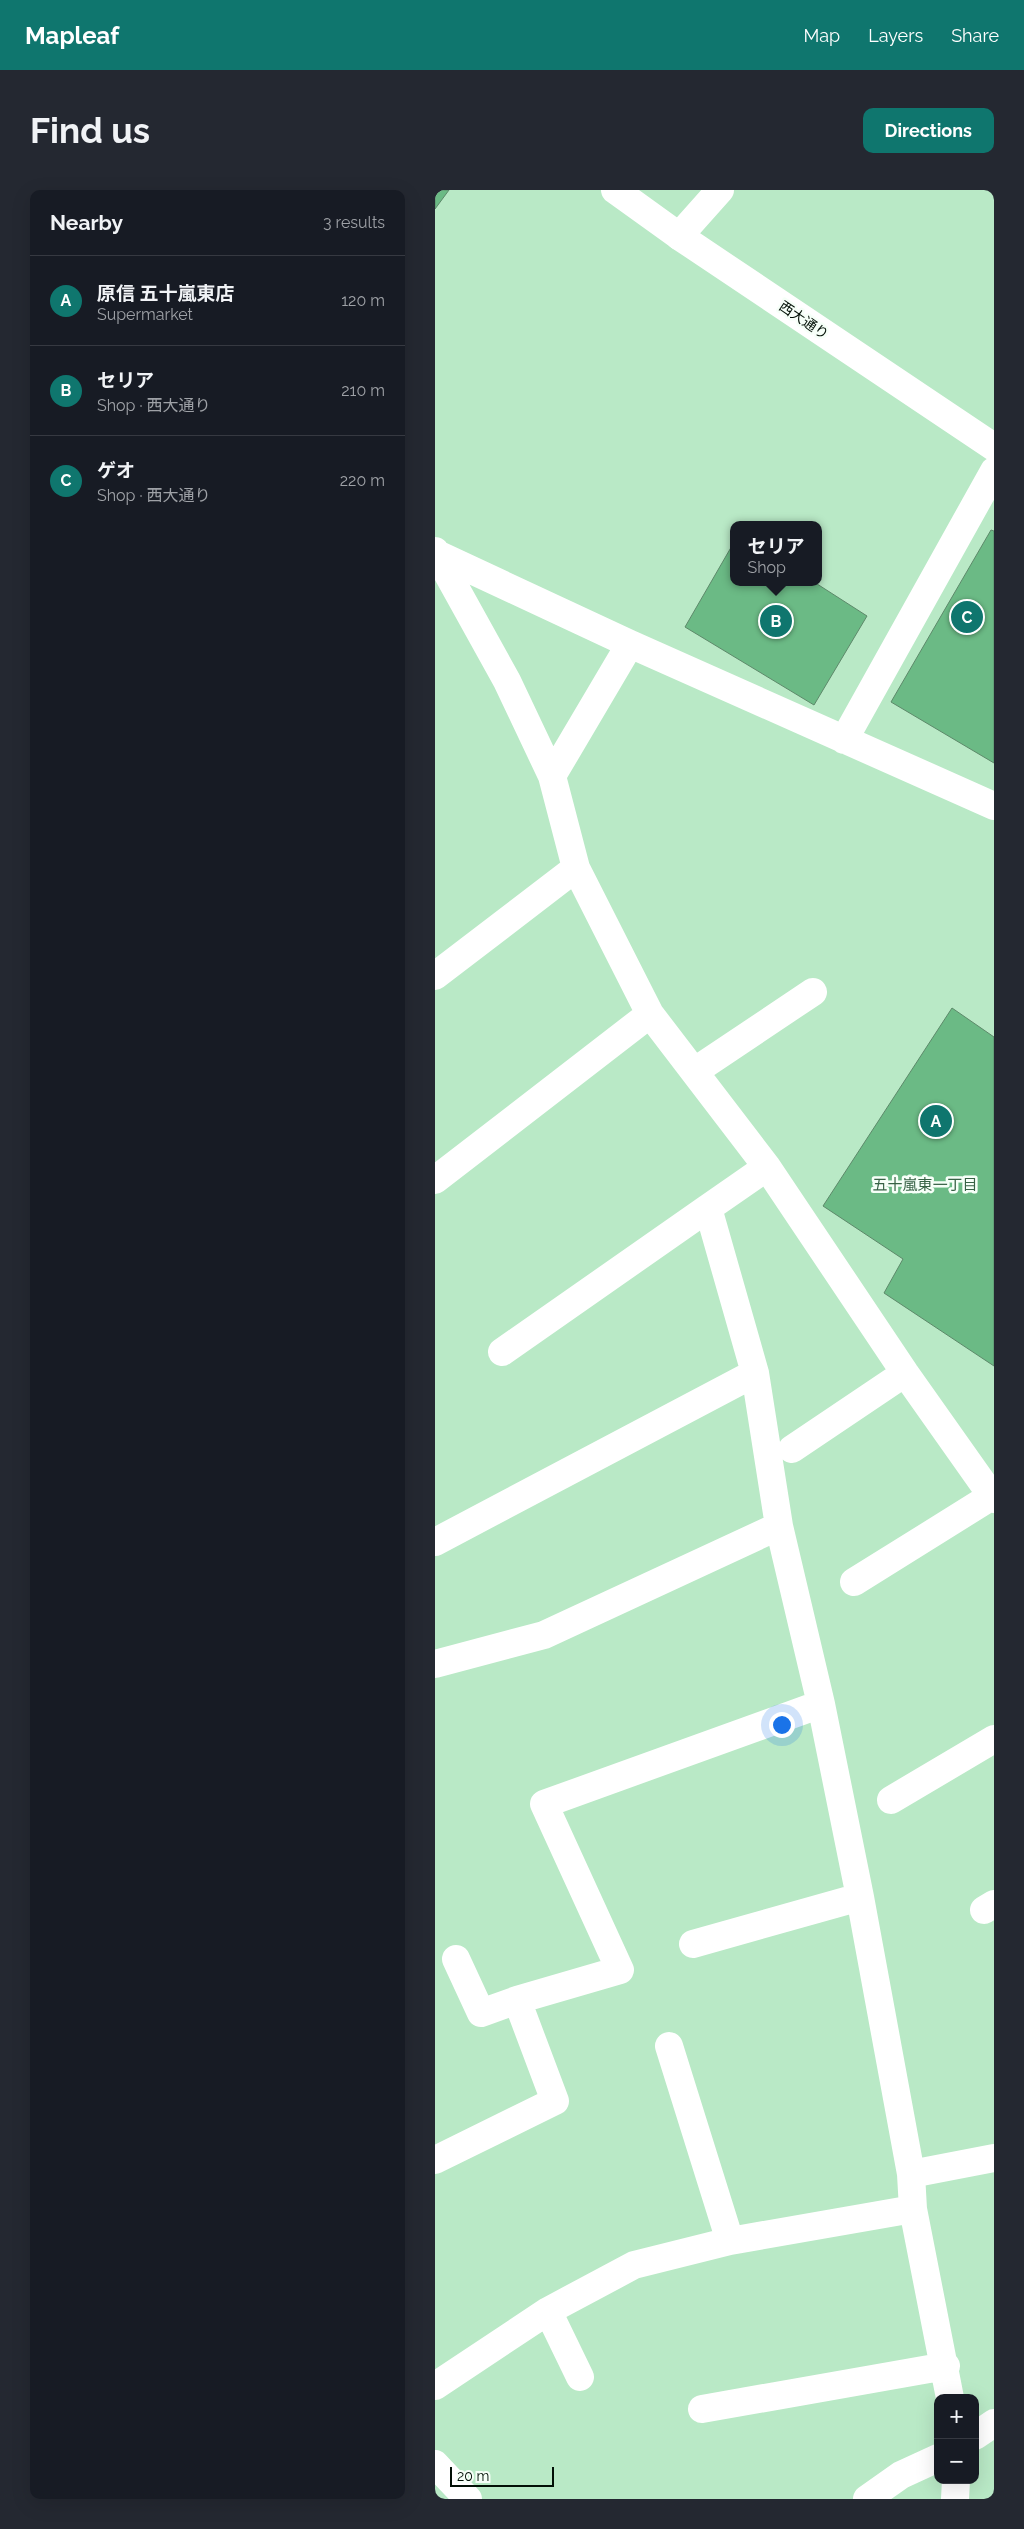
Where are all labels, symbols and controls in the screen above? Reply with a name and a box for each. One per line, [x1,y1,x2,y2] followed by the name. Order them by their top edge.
[25,21,119,50] text: Mapleaf
[804,25,840,46] text: Map
[868,25,923,46] text: Layers
[951,25,999,46] text: Share
[863,108,994,153] button: Directions
[30,110,150,151] text: Find us
[50,210,123,235] text: Nearby
[323,213,385,232] text: 3 results
[97,282,235,304] text: 原信 五十嵐東店
[61,291,71,310] text: A
[341,291,385,310] text: 120 m
[776,298,832,342] street label: 西大通り
[97,305,193,324] text: Supermarket
[97,369,154,391] text: セリア
[61,381,71,400] text: B
[341,381,385,400] text: 210 m
[97,396,211,415] text: Shop · 西大通り
[97,459,135,481] text: ゲオ
[61,471,71,490] text: C
[340,471,385,490] text: 220 m
[97,486,211,505] text: Shop · 西大通り
[730,521,822,586] popup
[747,535,805,557] text: セリア
[747,558,786,577] text: Shop
[951,598,983,636] pin: C
[760,602,792,640] pin: B
[920,1102,952,1140] pin: A
[872,1176,978,1194] district label: 五十嵐東一丁目
[769,1712,795,1738] your location
[934,2394,979,2484] map controls
[934,2394,979,2439] button: +
[934,2439,979,2484] button: −
[450,2464,554,2487] scale bar
[457,2468,489,2484] text: 20 m

